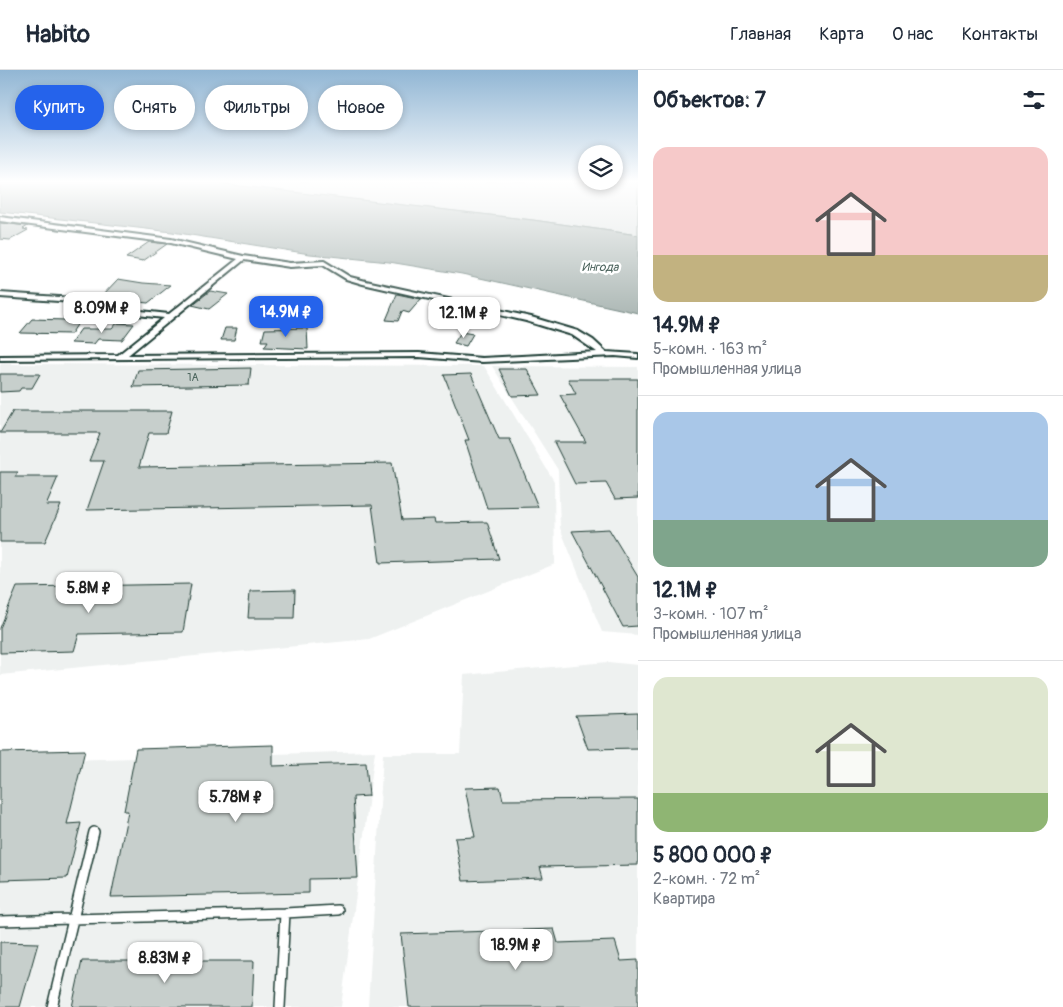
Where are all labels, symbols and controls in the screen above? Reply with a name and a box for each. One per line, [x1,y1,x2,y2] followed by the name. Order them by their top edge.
[25,20,90,49] text: Habito
[730,23,791,46] text: Главная
[819,23,864,46] text: Карта
[892,23,934,46] text: О нас
[962,23,1038,46] text: Контакты
[15,85,104,130] chip: Купить
[114,85,195,130] chip: Снять
[205,85,308,130] chip: Фильтры
[318,85,403,130] chip: Новое
[1020,86,1048,114] icon: filters
[653,87,766,114] text: Объектов: 7
[578,145,623,190] map controls
[578,145,623,190] button: layers
[806,179,896,269] icon: home
[582,260,620,275] water label: Ингода
[56,292,148,334] pin: 8.09M ₽
[240,296,332,338] pin: 14.9M ₽
[418,296,510,339] pin: 12.1M ₽
[74,298,130,318] text: 8.09M ₽
[260,302,312,322] text: 14.9M ₽
[439,303,489,323] text: 12.1M ₽
[653,312,721,339] text: 14.9M ₽
[653,339,767,359] text: 5-комн. · 163 m²
[653,359,801,379] text: Промышленная улица
[187,371,199,384] house number: 1А
[806,445,896,535] icon: home
[48,572,130,614] pin: 5.8M ₽
[653,577,718,604] text: 12.1M ₽
[67,578,111,598] text: 5.8M ₽
[653,604,769,624] text: 3-комн. · 107 m²
[653,624,801,644] text: Промышленная улица
[806,710,896,800] icon: home
[190,780,282,823] pin: 5.78M ₽
[209,787,263,807] text: 5.78M ₽
[653,842,773,869] text: 5 800 000 ₽
[653,869,760,889] text: 2-комн. · 72 m²
[653,889,715,909] text: Квартира
[470,928,562,971] pin: 18.9M ₽
[491,935,541,955] text: 18.9M ₽
[119,942,211,984] pin: 8.83M ₽
[138,948,192,968] text: 8.83M ₽

